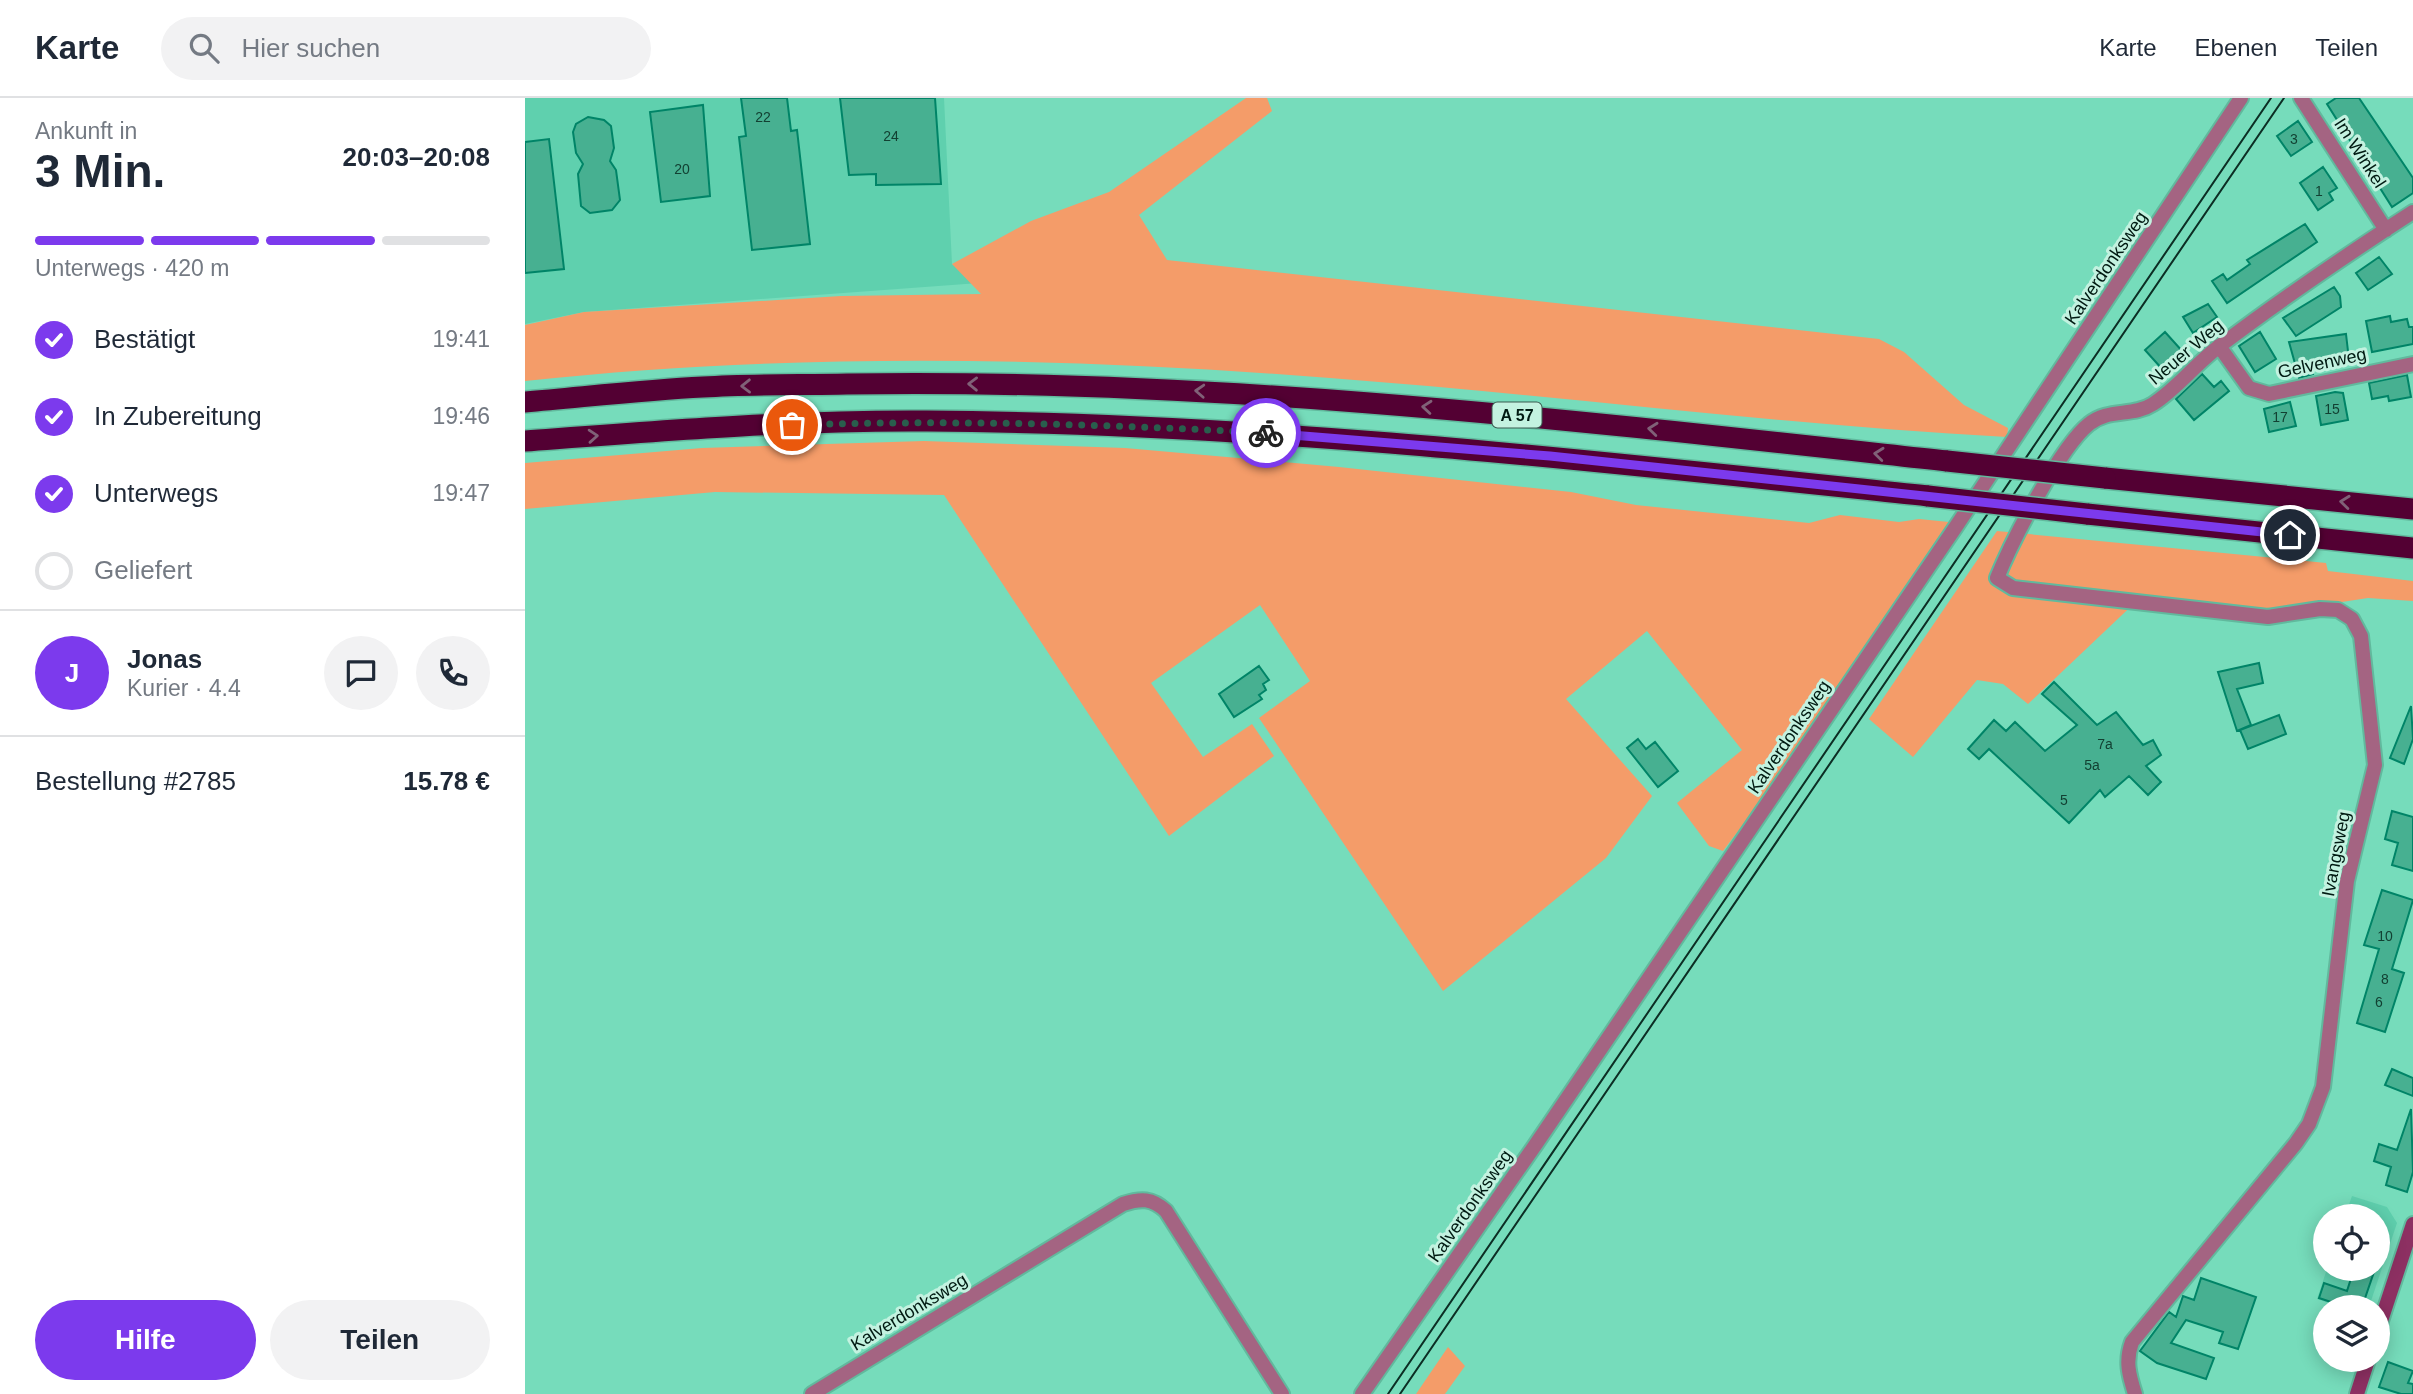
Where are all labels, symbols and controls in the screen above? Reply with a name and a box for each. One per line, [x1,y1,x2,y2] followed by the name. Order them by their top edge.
[161,17,651,80] search box
[35,29,119,66] text: Karte
[185,29,223,67] icon: search
[241,33,380,63] text: Hier suchen
[2099,34,2157,61] text: Karte
[2195,34,2277,61] text: Ebenen
[2315,34,2378,61] text: Teilen
[755,109,771,125] house number: 22
[2330,114,2390,192] street label: Im Winkel
[35,118,137,144] text: Ankunft in
[883,128,899,144] house number: 24
[2290,131,2298,147] house number: 3
[343,142,490,172] text: 20:03–20:08
[35,145,165,197] text: 3 Min.
[674,161,690,177] house number: 20
[2315,183,2323,199] house number: 1
[2061,208,2151,328] street label: Kalverdonksweg
[35,255,229,281] text: Unterwegs · 420 m
[2145,315,2227,389] street label: Neuer Weg
[35,321,73,359] icon: check
[94,324,195,354] text: Bestätigt
[432,326,490,352] text: 19:41
[2276,344,2368,382] street label: Gelvenweg
[968,376,978,392] one-way arrow
[740,378,751,394] one-way arrow
[1194,384,1205,399] one-way arrow
[762,395,822,455] pin
[35,398,73,436] icon: check
[1231,398,1301,468] courier
[1421,400,1432,415] one-way arrow
[94,401,262,431] text: In Zubereitung
[2324,401,2340,417] house number: 15
[1493,402,1541,428] road number: A 57
[432,403,490,429] text: 19:46
[773,406,811,444] icon: bag
[2272,409,2288,425] house number: 17
[1247,414,1285,452] icon: bike
[1647,422,1658,437] one-way arrow
[588,429,599,444] one-way arrow
[1873,446,1885,461] one-way arrow
[35,475,73,513] icon: check
[94,478,218,508] text: Unterwegs
[432,480,490,506] text: 19:47
[2339,494,2351,509] one-way arrow
[2260,505,2320,565] pin
[2271,516,2309,554] icon: home
[94,555,192,585] text: Geliefert
[324,636,398,710] button: chat
[416,636,490,710] button: phone
[127,644,202,674] text: Jonas
[65,658,79,688] text: J
[127,675,241,701] text: Kurier · 4.4
[1744,677,1834,797] street label: Kalverdonksweg
[2097,736,2113,752] house number: 7a
[2084,757,2100,773] house number: 5a
[35,766,236,796] text: Bestellung #2785
[403,766,490,796] text: 15.78 €
[2060,792,2068,808] house number: 5
[2318,810,2354,898] street label: Ivangsweg
[2377,928,2393,944] house number: 10
[2381,971,2389,987] house number: 8
[2375,994,2383,1010] house number: 6
[1424,1146,1516,1266] street label: Kalverdonksweg
[2313,1204,2390,1372] map controls
[2313,1204,2390,1281] button: locate
[847,1269,971,1355] street label: Kalverdonksweg
[2313,1295,2390,1372] button: layers
[35,1300,256,1380] button: Hilfe
[270,1300,490,1380] button: Teilen

